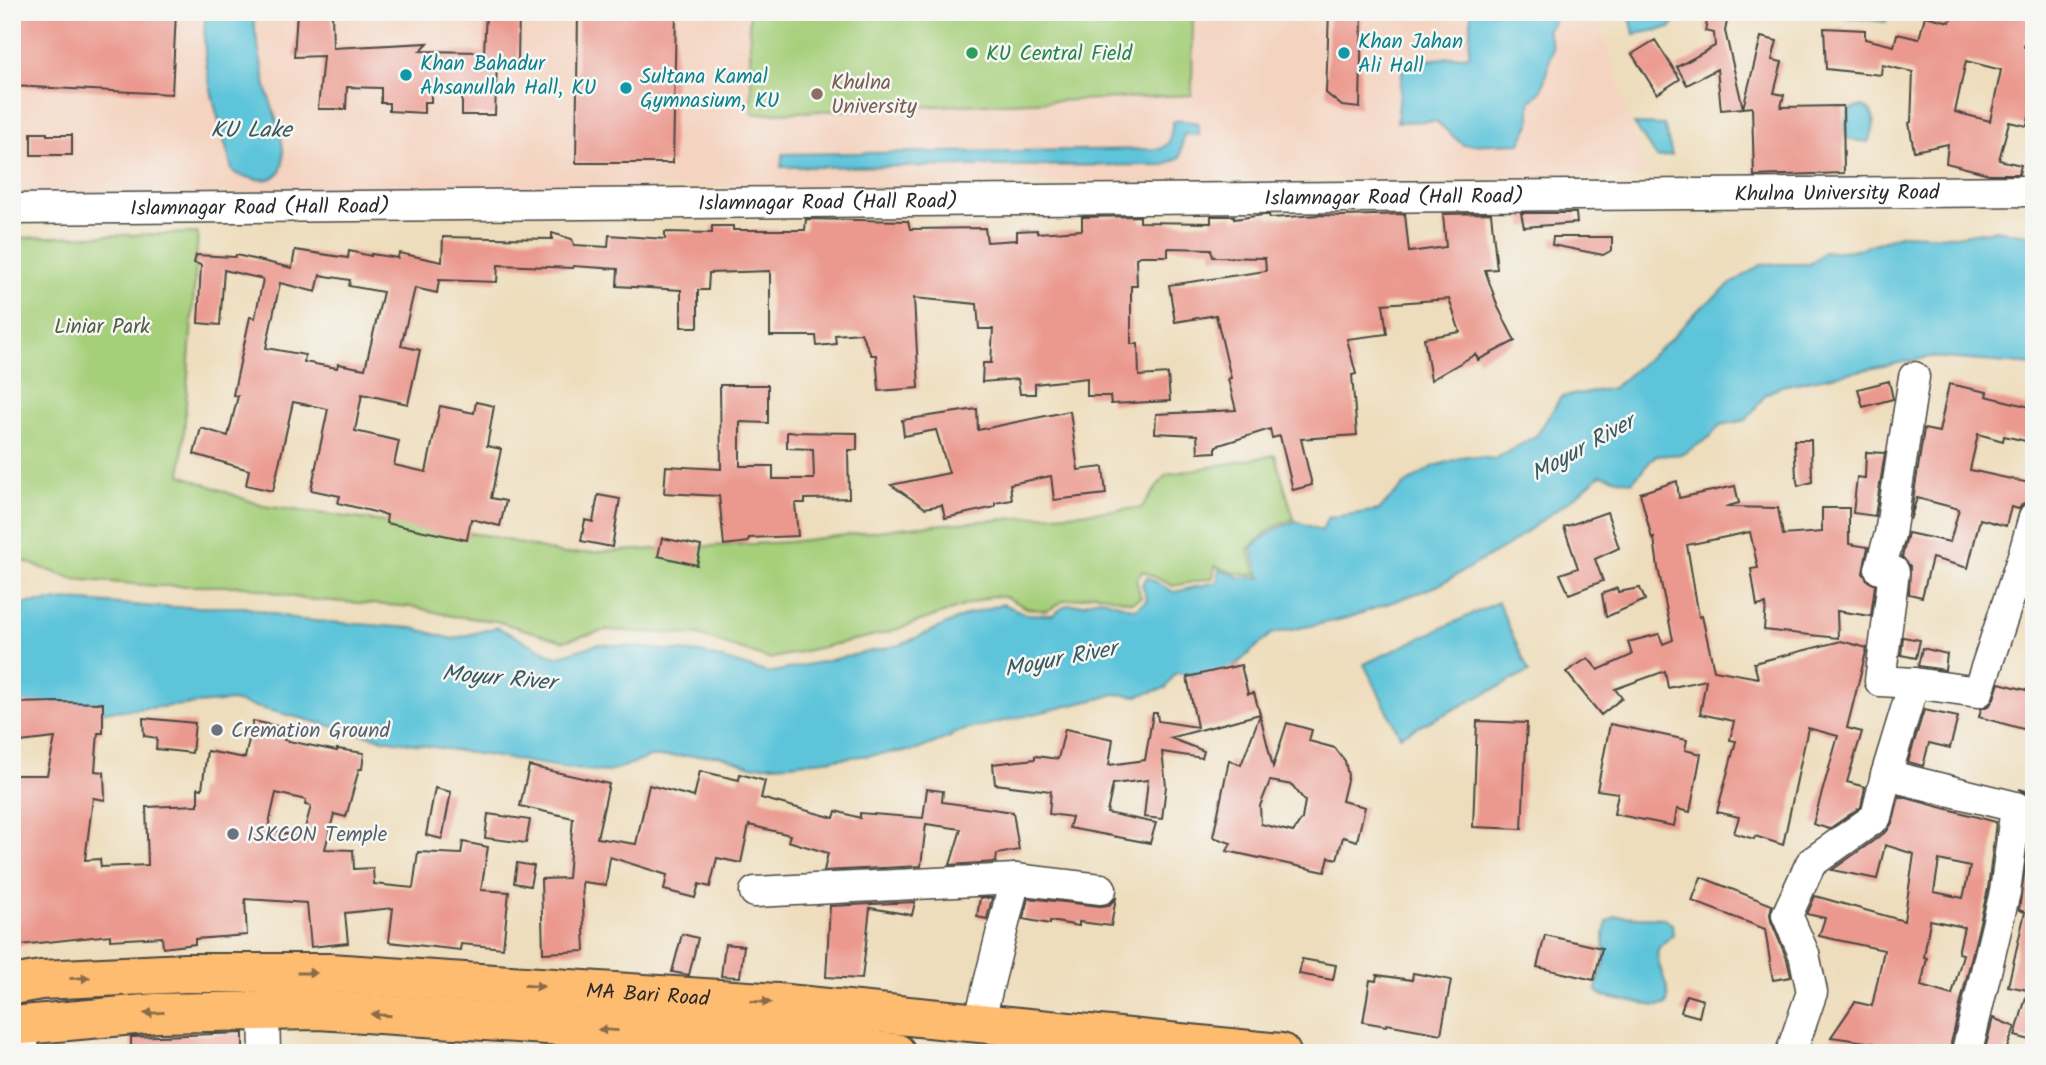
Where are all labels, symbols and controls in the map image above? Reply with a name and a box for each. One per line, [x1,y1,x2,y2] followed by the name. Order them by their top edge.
[1358,26,1463,83] place label: Khan Jahan Ali Hall
[986,38,1133,71] place label: KU Central Field
[964,45,980,61] marker: KU Central Field
[1336,45,1352,61] marker: Khan Jahan Ali Hall
[420,48,596,105] place label: Khan Bahadur Ahsanullah Hall, KU
[640,61,779,118] place label: Sultana Kamal Gymnasium, KU
[398,67,414,83] marker: Khan Bahadur Ahsanullah Hall, KU
[831,67,917,124] place label: Khulna University
[618,80,634,96] marker: Sultana Kamal Gymnasium, KU
[809,86,825,102] marker: Khulna University
[210,113,294,149] water label: KU Lake
[1734,177,1940,212] street label: Khulna University Road
[1264,181,1524,216] street label: Islamnagar Road (Hall Road)
[698,186,958,221] street label: Islamnagar Road (Hall Road)
[130,191,390,226] street label: Islamnagar Road (Hall Road)
[54,311,150,344] park label: Liniar Park
[1524,403,1645,492] water label: Moyur River
[1001,631,1124,688] water label: Moyur River
[441,656,561,702] water label: Moyur River
[231,715,390,748] place label: Cremation Ground
[209,722,225,738] marker: Cremation Ground
[247,819,388,852] place label: ISKCON Temple
[225,826,241,842] marker: ISKCON Temple
[297,967,319,979] one-way arrow
[69,972,91,983] one-way arrow
[585,975,711,1016] street label: MA Bari Road
[524,981,546,992] one-way arrow
[751,996,773,1007] one-way arrow
[142,1008,164,1019] one-way arrow
[370,1009,392,1020] one-way arrow
[597,1024,619,1035] one-way arrow

